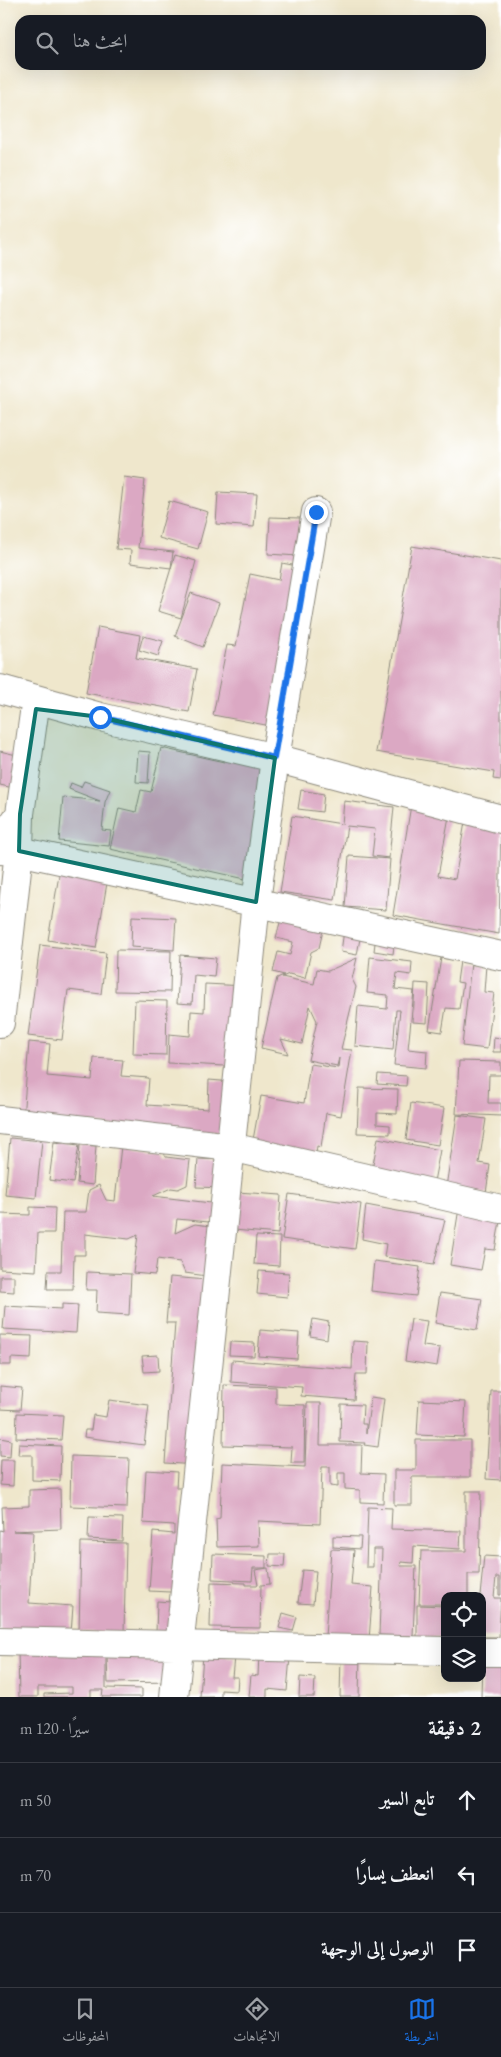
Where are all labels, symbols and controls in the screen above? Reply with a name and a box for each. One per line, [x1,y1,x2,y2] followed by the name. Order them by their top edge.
[15,15,486,70] search box
[73,28,127,53] text: ابحث هنا
[33,29,61,57] icon: search
[305,501,328,524] route end
[89,706,112,729] route start
[441,1592,486,1682] map controls
[441,1592,486,1637] button: locate
[441,1637,486,1682] button: layers
[428,1714,481,1741] text: 2 دقيقة
[20,1718,90,1739] text: سيرًا · 120 m
[380,1786,434,1811] text: تابع السير
[453,1786,481,1814] icon: ahead
[20,1790,51,1811] text: 50 m
[356,1861,434,1886] text: انعطف يسارًا
[453,1861,481,1889] icon: left
[20,1865,51,1886] text: 70 m
[321,1936,434,1961] text: الوصول إلى الوجهة
[453,1936,481,1964] icon: arrive
[62,1995,109,2050] tab: المحفوظات
[233,1995,280,2050] tab: الاتجاهات
[405,1995,439,2050] tab: الخريطة

